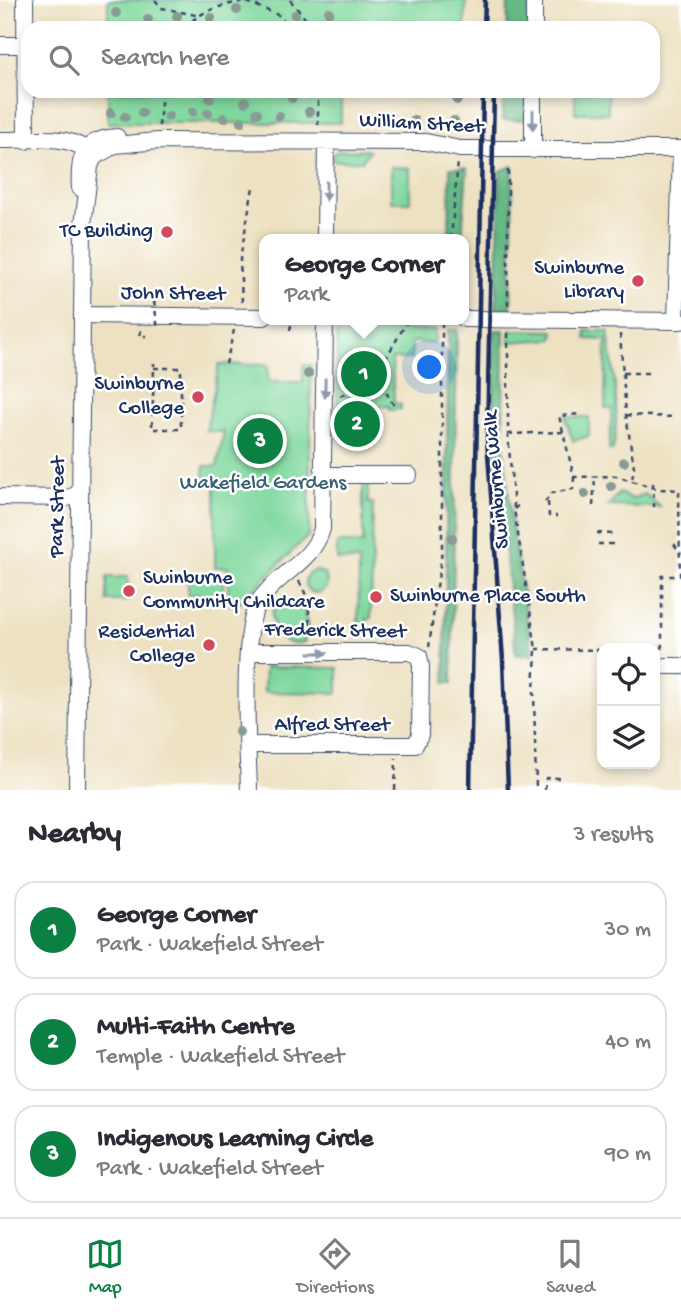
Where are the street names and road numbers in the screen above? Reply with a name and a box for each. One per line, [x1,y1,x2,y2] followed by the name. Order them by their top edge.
[359,109,486,141] street label: William Street
[121,282,228,308] street label: John Street
[479,407,516,550] street label: Swinburne Walk
[46,454,72,559] street label: Park Street
[263,618,408,646] street label: Frederick Street
[275,714,392,739] street label: Alfred Street

